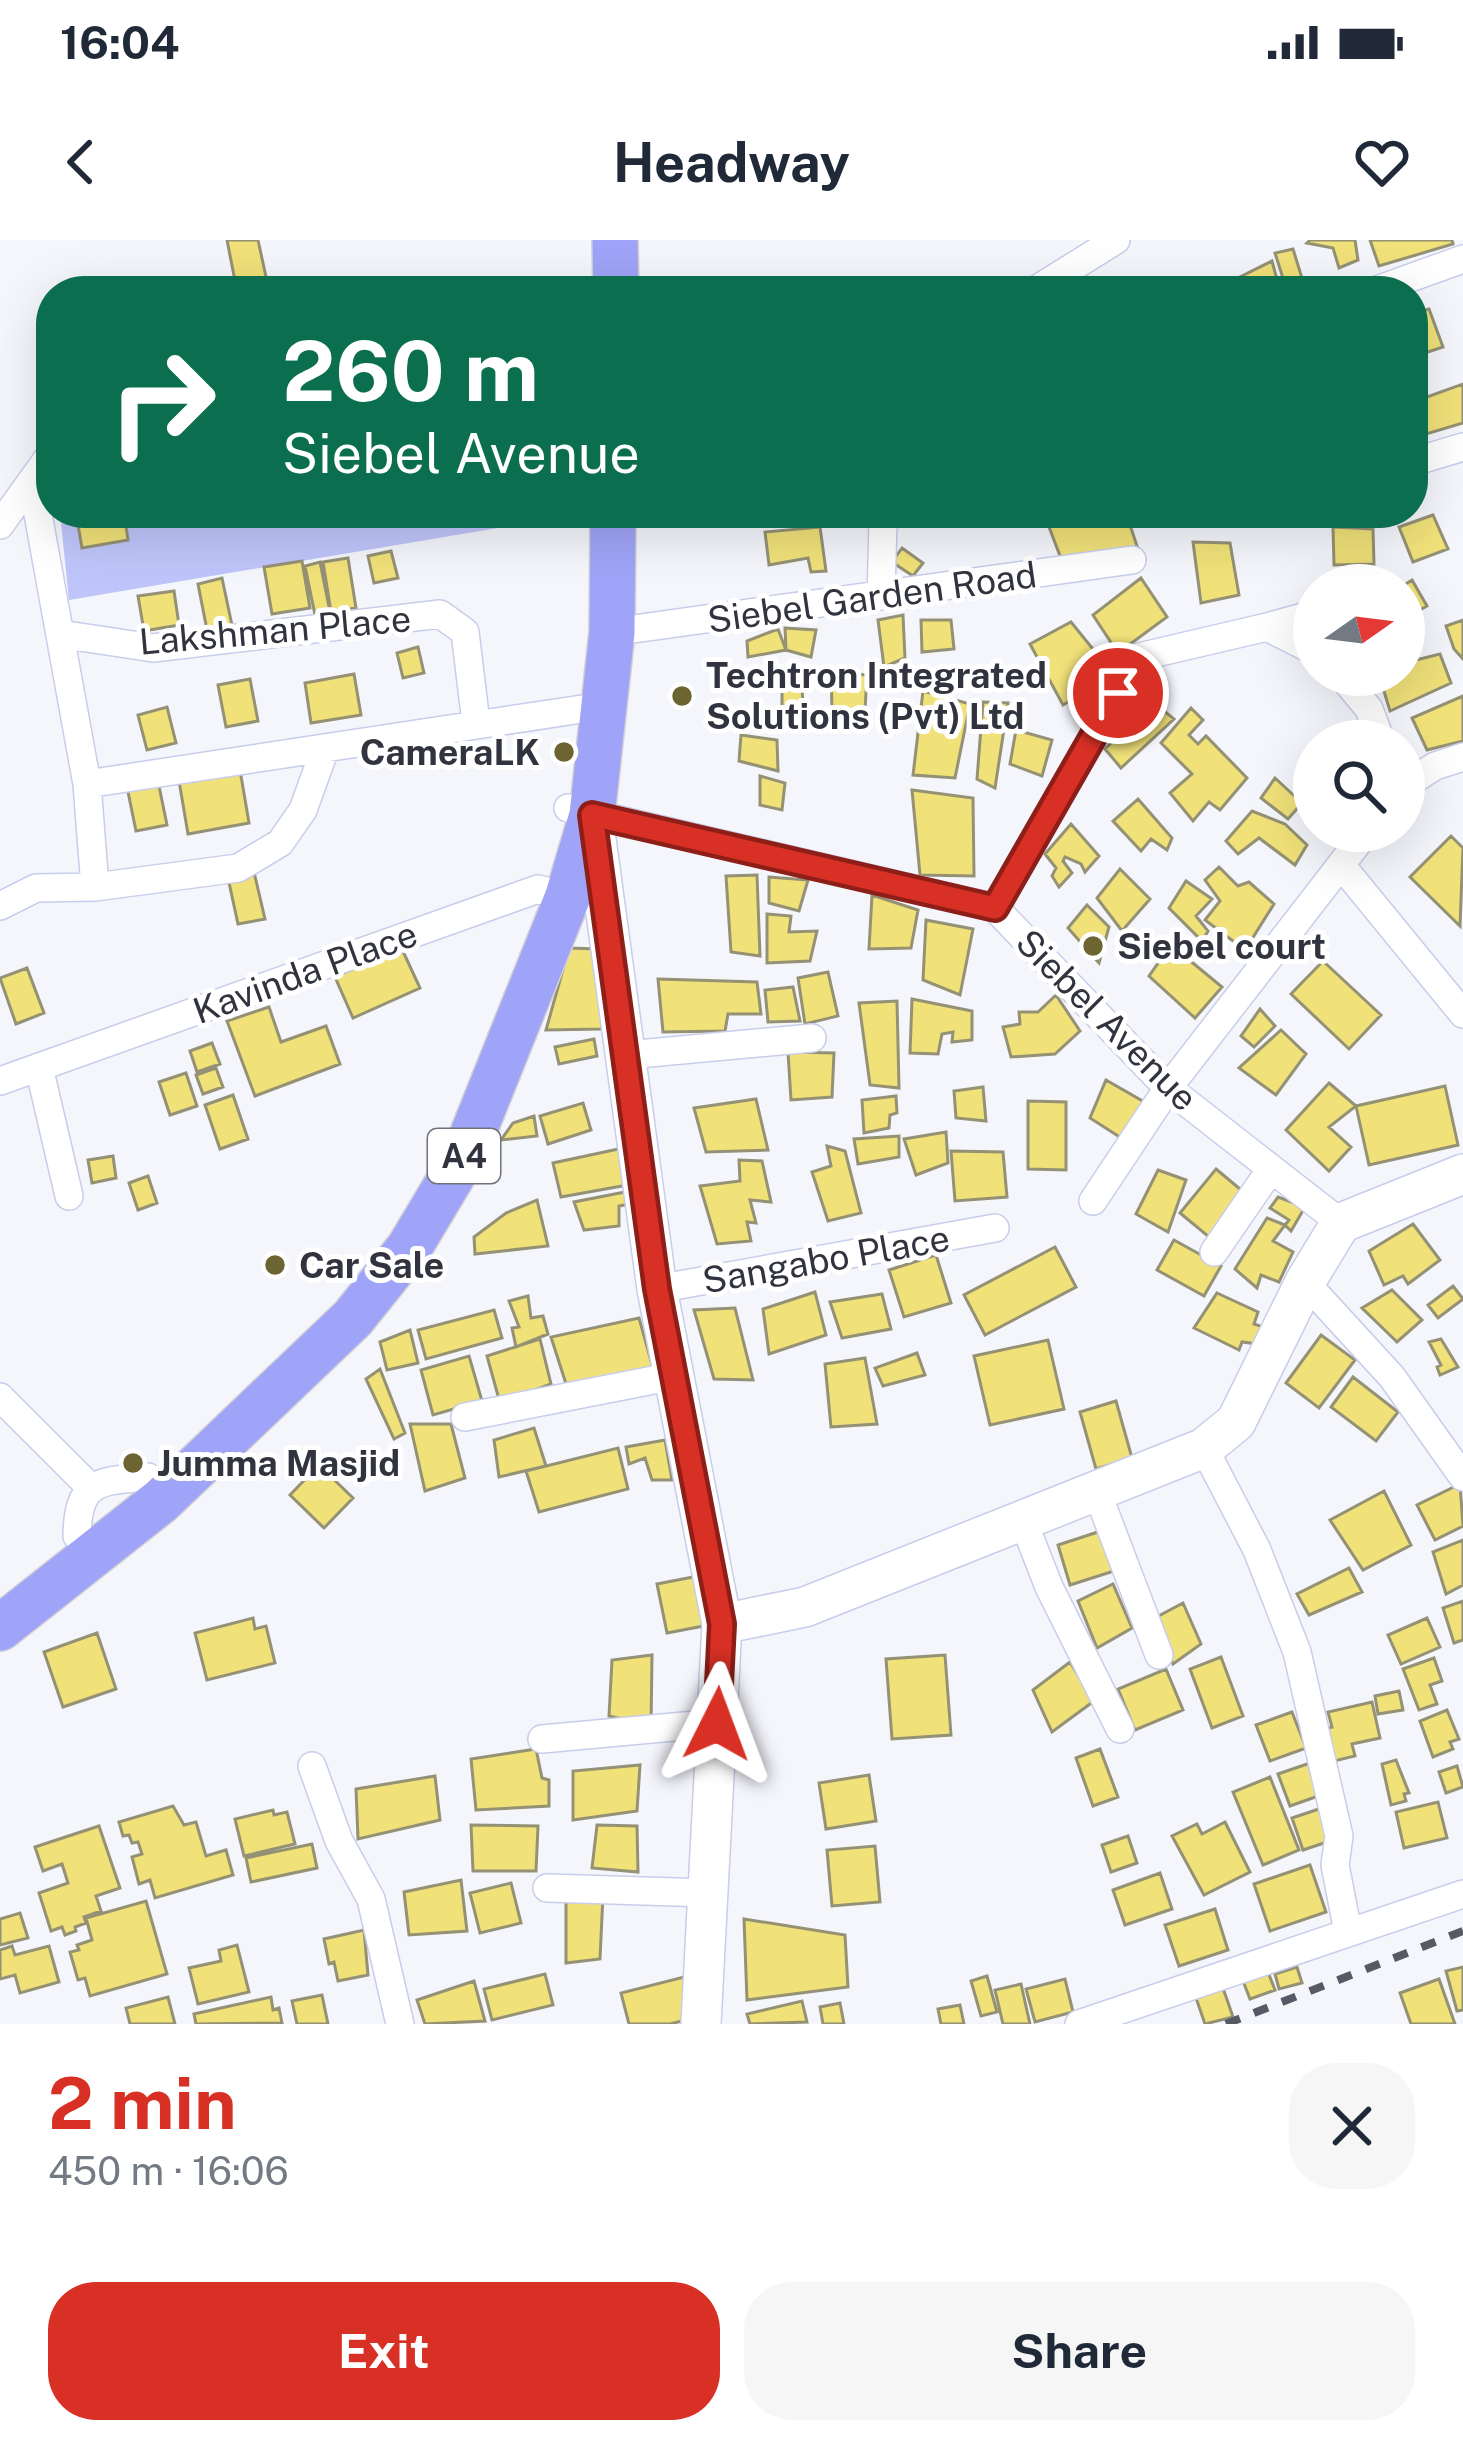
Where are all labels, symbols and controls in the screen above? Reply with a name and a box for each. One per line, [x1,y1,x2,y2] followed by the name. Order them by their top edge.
[60,16,179,69] text: 16:04
[48,129,114,195] icon: back
[1349,129,1415,195] icon: heart
[613,131,850,194] text: Headway
[282,321,539,420] text: 260 m
[84,324,240,480] icon: right
[282,422,640,485] text: Siebel Avenue
[705,553,1039,641] street label: Siebel Garden Road
[1293,564,1425,696] north arrow
[1293,564,1425,852] map controls
[137,597,413,663] street label: Lakshman Place
[1067,642,1169,744] pin
[706,654,1047,737] place label: Techtron Integrated Solutions (Pvt) Ltd
[1085,660,1151,726] icon: arrive
[669,683,695,709] marker: Techtron Integrated Solutions (Pvt) Ltd
[1293,720,1425,852] button: search
[360,731,540,773] place label: CameraLK
[551,739,577,765] marker: CameraLK
[187,912,423,1032] street label: Kavinda Place
[1008,921,1206,1119] street label: Siebel Avenue
[1117,925,1326,967] place label: Siebel court
[1080,933,1106,959] marker: Siebel court
[428,1129,500,1183] road number: A4
[699,1217,953,1301] street label: Sangabo Place
[299,1244,444,1286] place label: Car Sale
[262,1252,288,1278] marker: Car Sale
[157,1442,400,1484] place label: Jumma Masjid
[120,1450,146,1476] marker: Jumma Masjid
[654,1661,780,1787] position arrow
[48,2061,237,2145] text: 2 min
[1289,2063,1415,2189] button: close
[48,2148,289,2194] text: 450 m · 16:06
[48,2282,720,2420] button: Exit
[744,2282,1415,2420] button: Share

